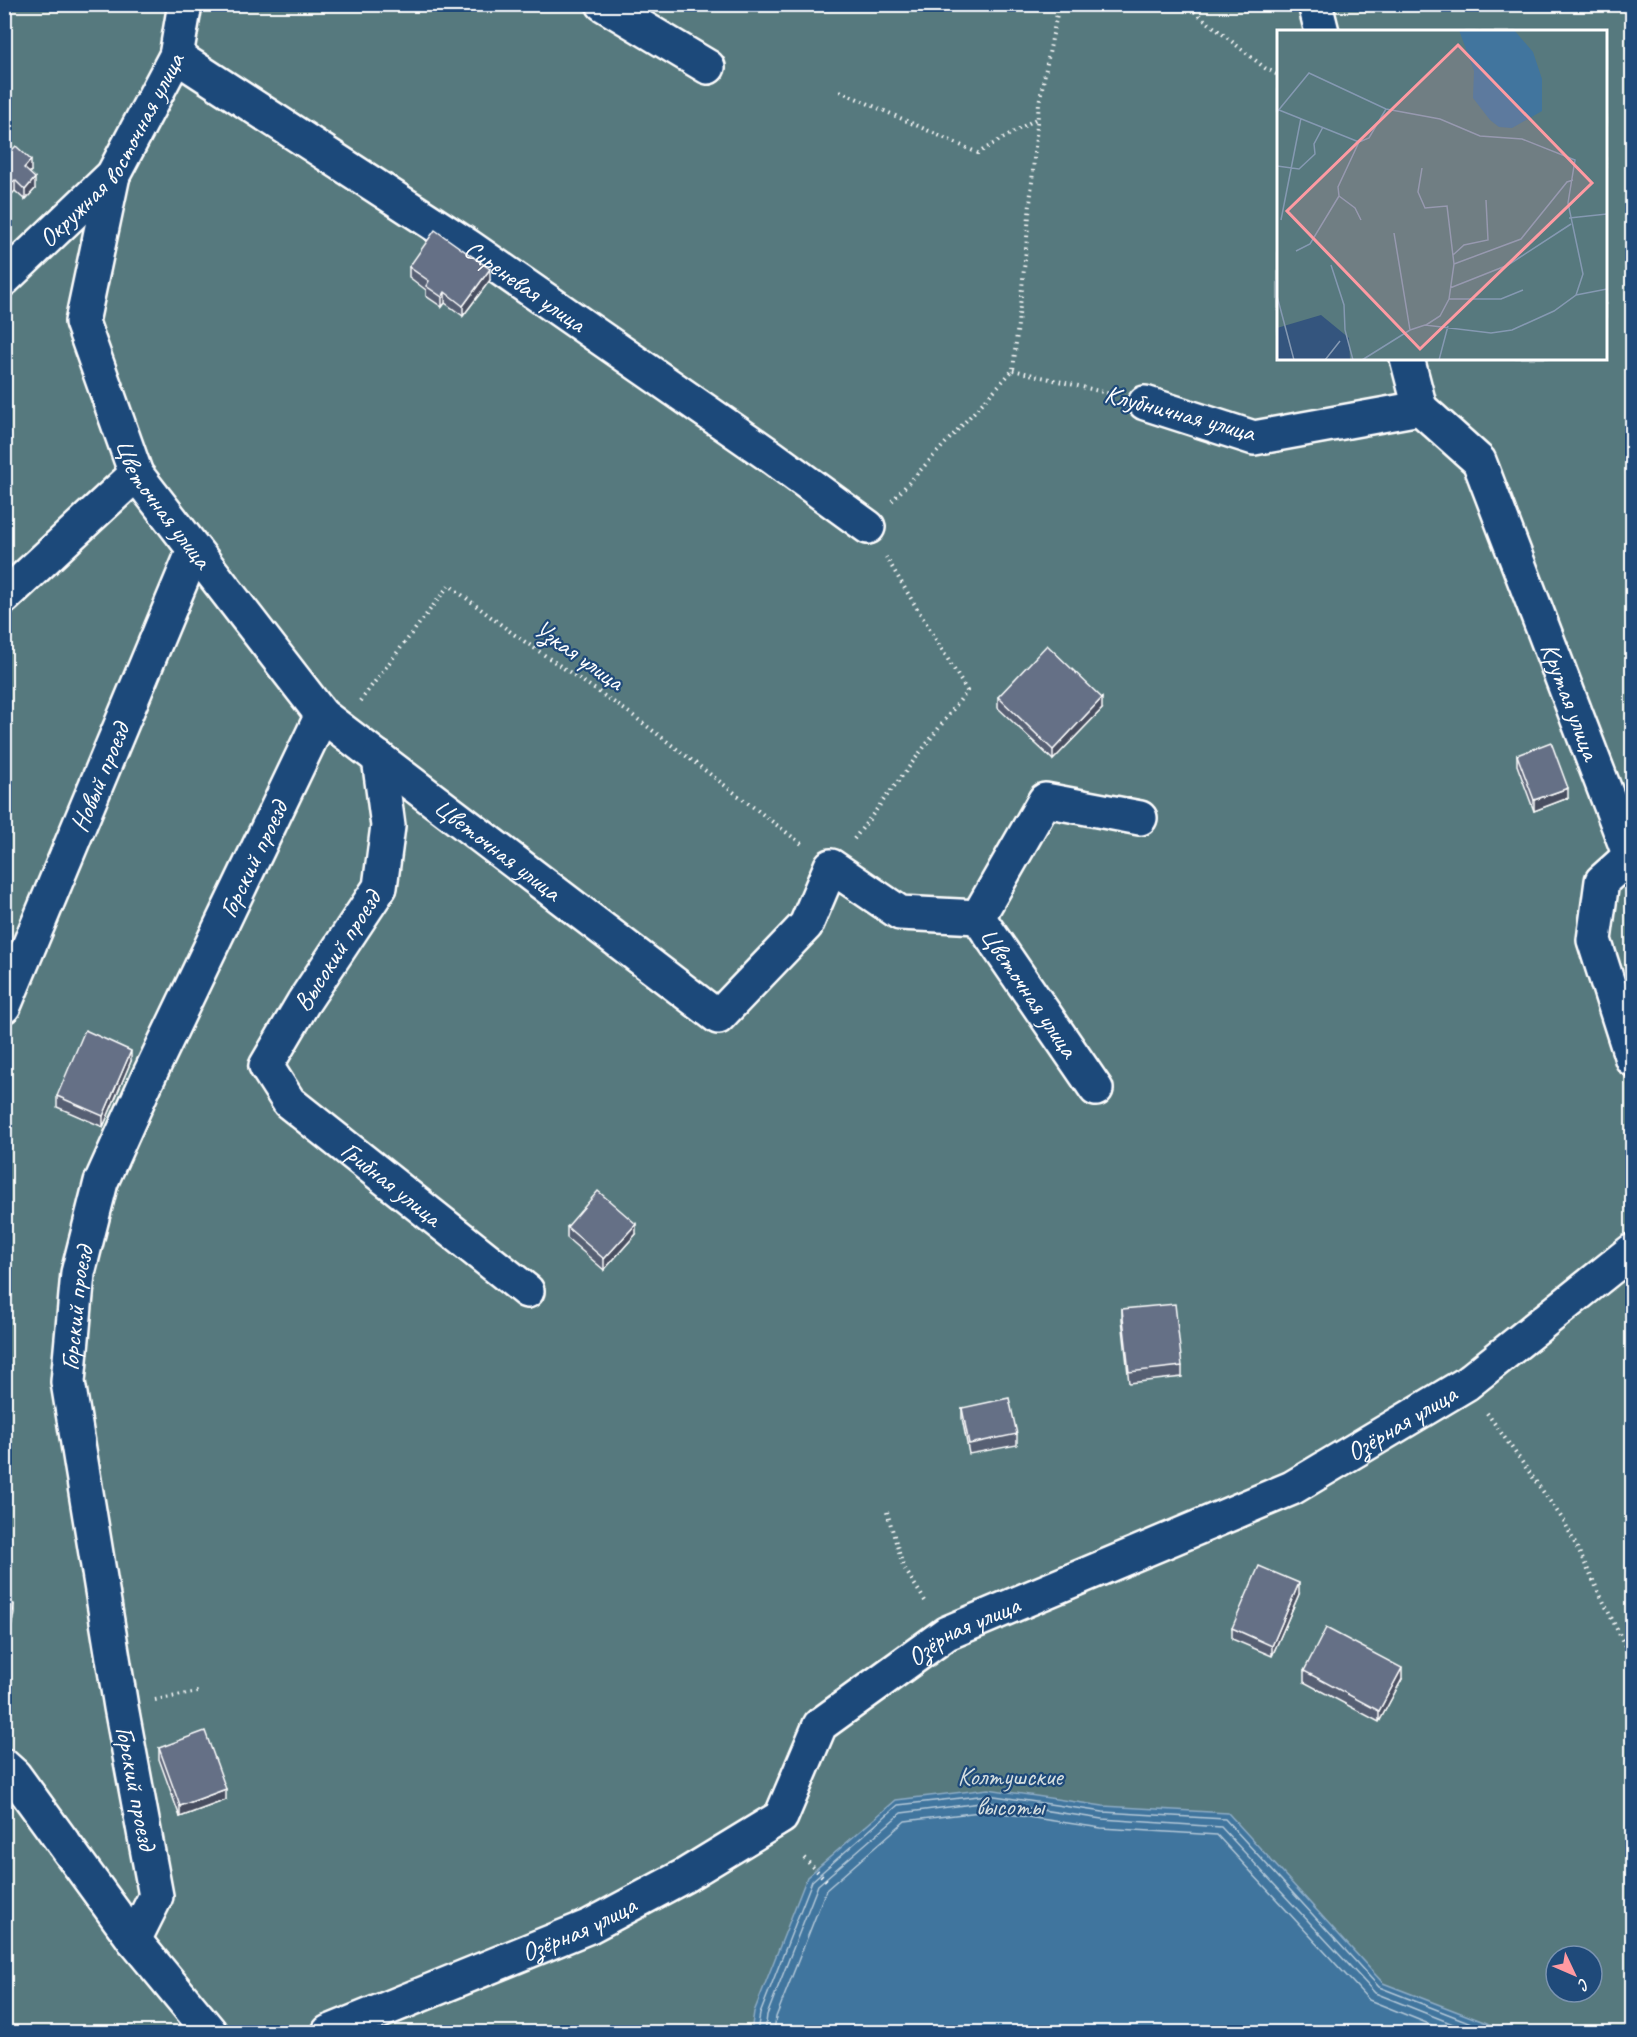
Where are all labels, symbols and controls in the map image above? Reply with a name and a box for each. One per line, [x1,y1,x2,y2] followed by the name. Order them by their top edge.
[1277,30,1607,360] inset map
[31,46,192,254] street label: Окружная восточная улица
[458,232,594,340] street label: Сиреневая улица
[1101,377,1260,449] street label: Клубничная улица
[108,434,220,576] street label: Цветочная улица
[527,612,632,700] street label: Узкая улица
[1533,638,1609,766] street label: Крутая улица
[62,715,138,837] street label: Новый проезд
[428,790,569,909] street label: Цветочная улица
[211,793,296,923] street label: Горский проезд
[286,882,390,1018] street label: Высокий проезд
[973,920,1087,1065] street label: Цветочная улица
[334,1133,450,1235] street label: Грибная улица
[53,1240,101,1372] street label: Горский проезд
[1340,1376,1464,1468] street label: Озёрная улица
[900,1587,1026,1673] street label: Озёрная улица
[108,1723,165,1855] street label: Горский проезд
[958,1760,1065,1823] park label: Колтушские высоты
[516,1887,643,1969] street label: Озёрная улица
[1544,1944,1604,2004] north arrow
[1573,1974,1594,1995] text: С

